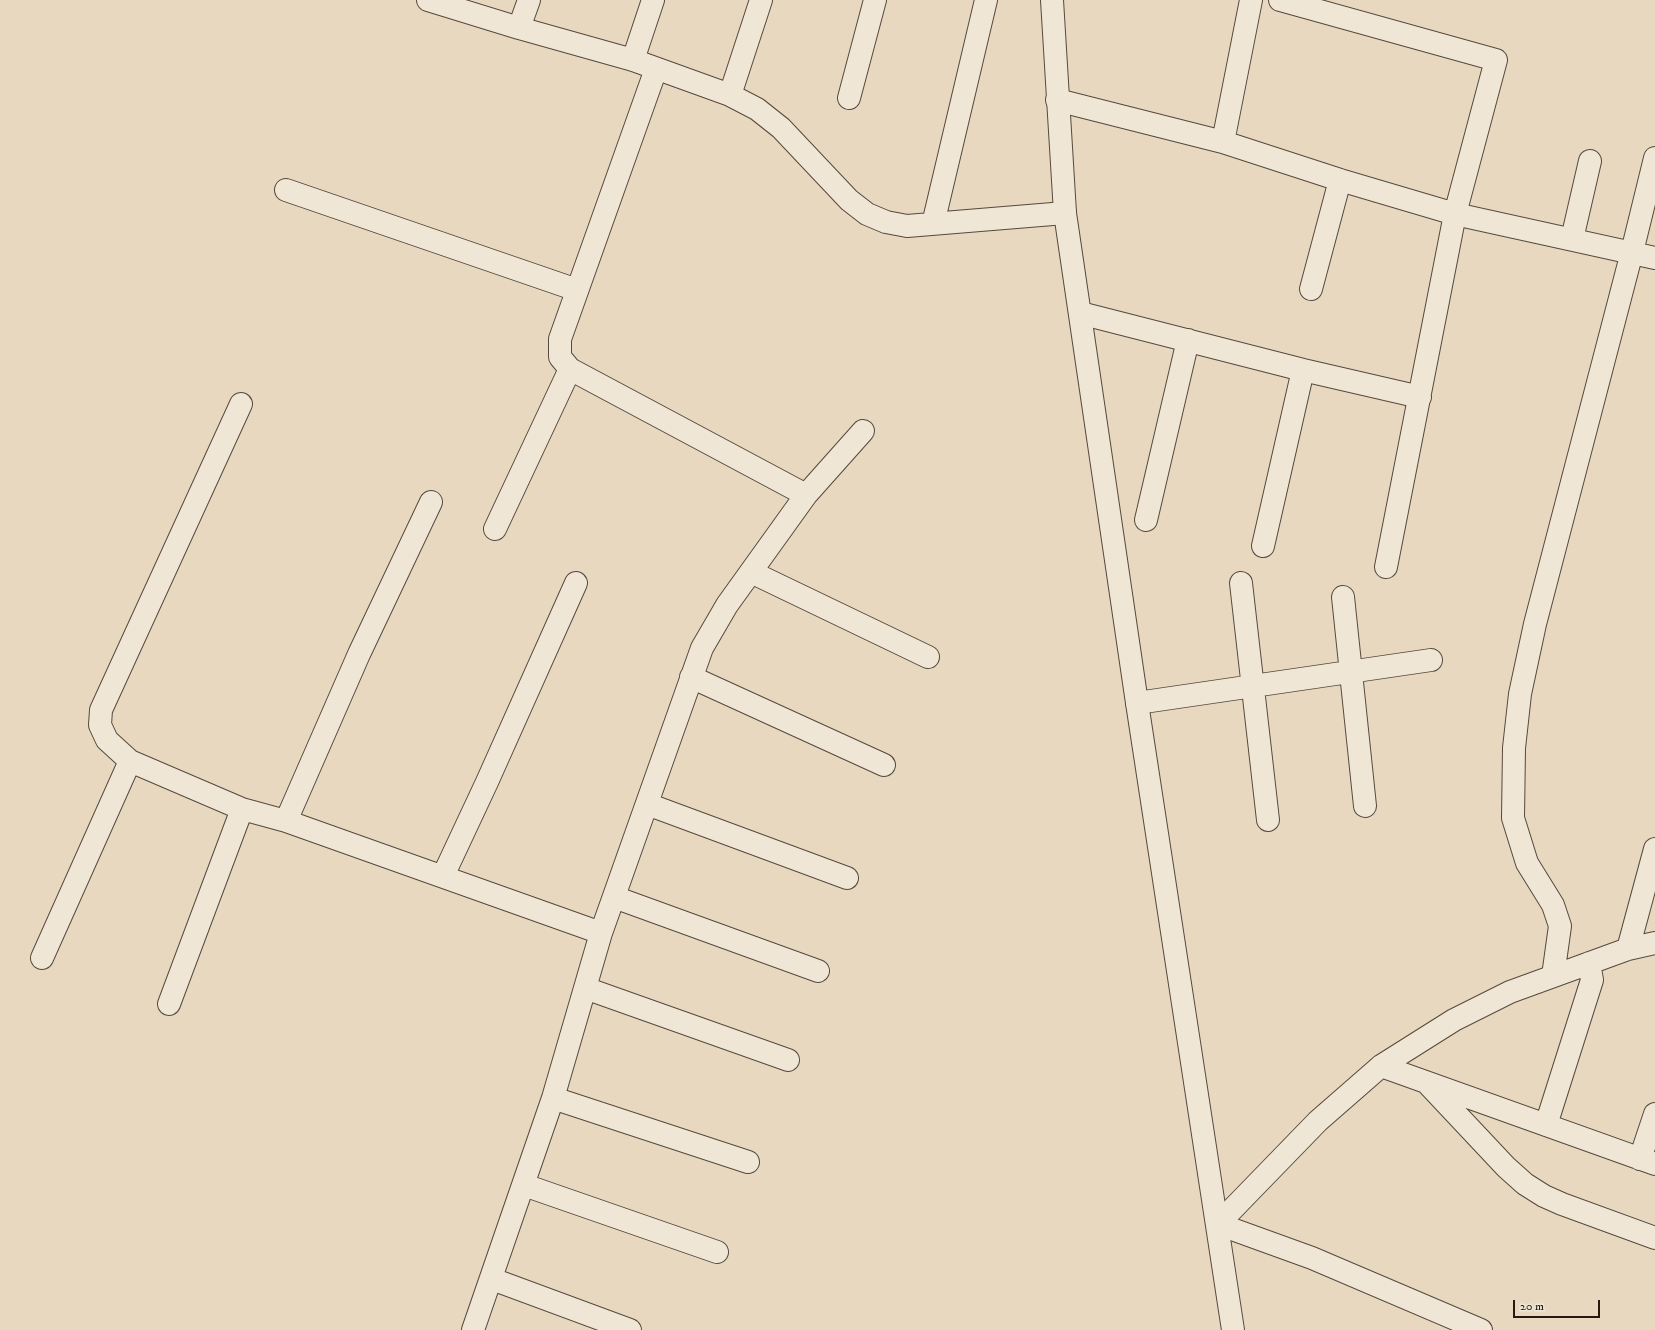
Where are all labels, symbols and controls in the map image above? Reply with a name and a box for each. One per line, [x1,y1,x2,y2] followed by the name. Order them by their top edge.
[1515,1292,1602,1318] scale bar
[1520,1299,1544,1314] text: 20 m

